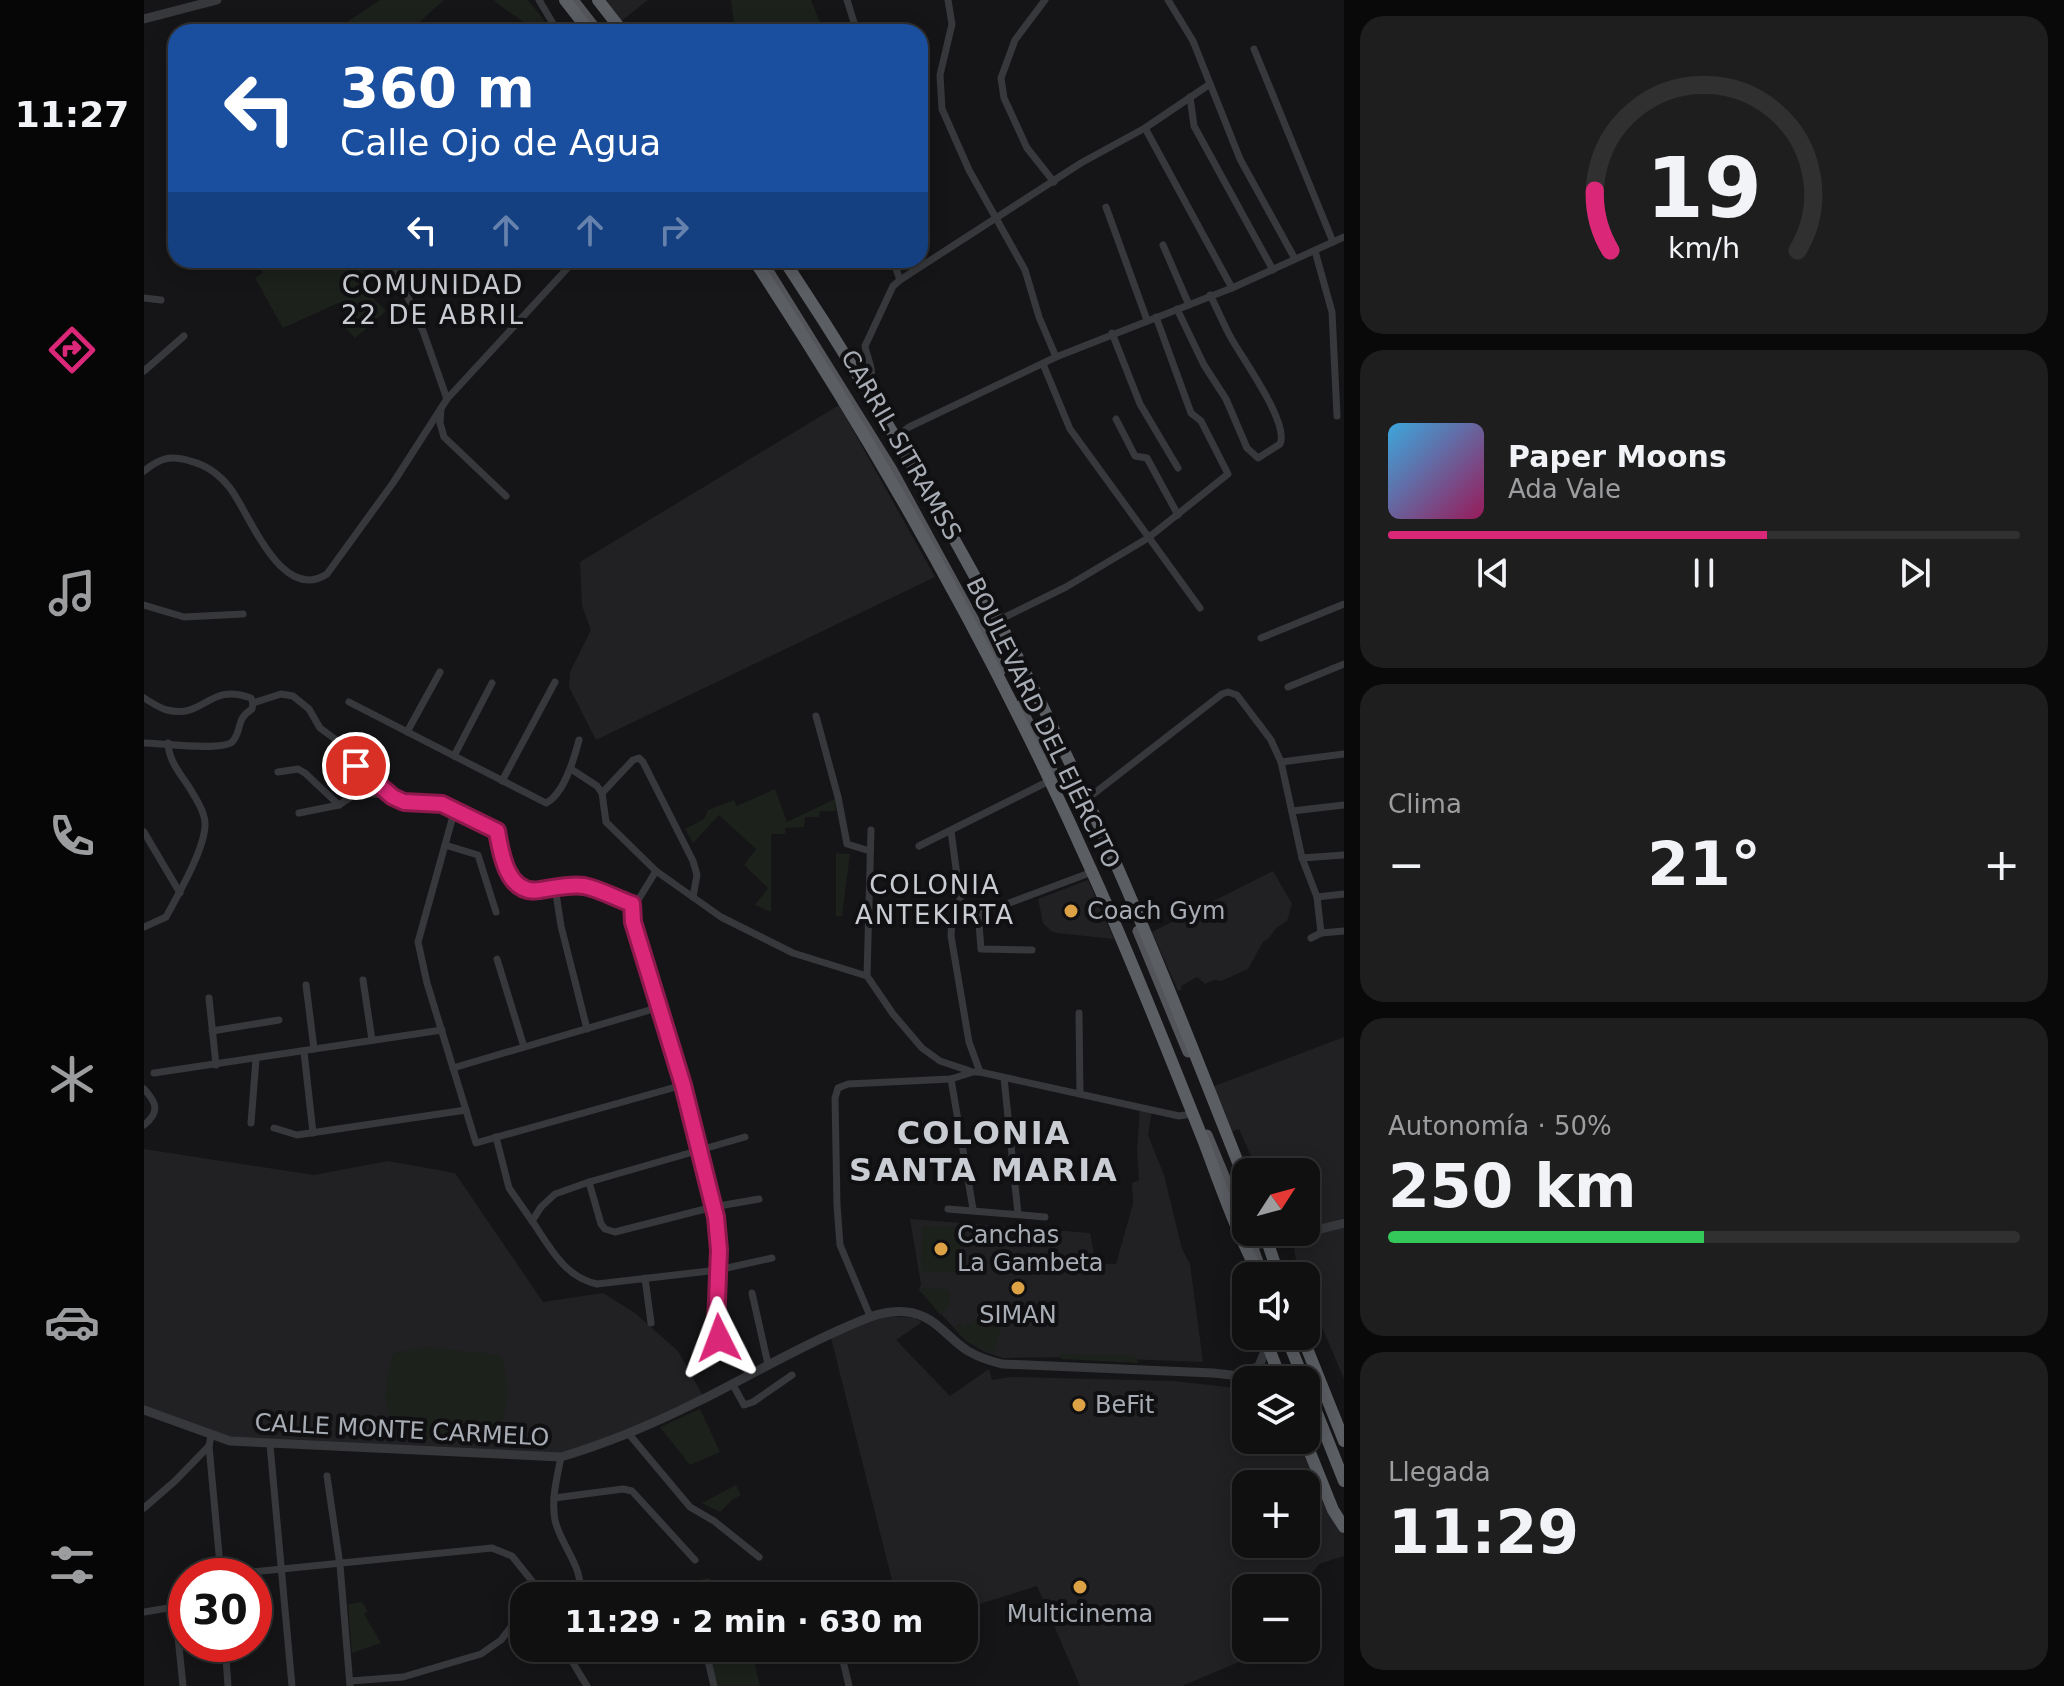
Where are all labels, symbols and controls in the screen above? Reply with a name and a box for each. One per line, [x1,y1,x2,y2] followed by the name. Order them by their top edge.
[340,55,535,120] text: 360 m
[208,56,312,160] icon: left
[15,94,129,135] text: 11:27
[340,122,661,163] text: Calle Ojo de Agua
[1646,140,1762,237] text: 19
[400,208,444,252] icon: left
[484,208,528,252] icon: ahead
[568,208,612,252] icon: ahead
[652,208,696,252] icon: right
[1668,231,1740,265] text: km/h
[341,270,525,330] district label: COMUNIDAD 22 DE ABRIL
[44,322,100,378] icon: directions
[835,345,967,545] street label: CARRIL SITRAMSS
[1508,439,1727,474] text: Paper Moons
[1508,474,1621,504] text: Ada Vale
[1471,551,1515,595] icon: previous
[1682,551,1726,595] icon: pause
[1893,551,1937,595] icon: next
[44,565,100,621] icon: music
[960,573,1127,873] street label: BOULEVARD DEL EJÉRCITO
[322,732,390,800] pin
[334,744,378,788] icon: arrive
[1388,789,1462,819] text: Clima
[44,808,100,864] icon: phone
[1647,829,1761,899] text: 21°
[1388,839,1425,890] text: −
[1983,839,2020,890] text: +
[855,870,1015,930] district label: COLONIA ANTEKIRTA
[1087,897,1225,925] place label: Coach Gym
[1062,902,1080,920] marker: Coach Gym
[44,1051,100,1107] icon: climate
[1388,1111,1612,1141] text: Autonomía · 50%
[849,1114,1119,1189] district label: COLONIA SANTA MARIA
[1388,1151,1637,1221] text: 250 km
[1232,1158,1320,1246] north arrow
[1232,1158,1320,1662] map controls
[957,1221,1104,1277] place label: Canchas La Gambeta
[932,1240,950,1258] marker: Canchas La Gambeta
[1232,1262,1320,1350] button: sound
[1009,1279,1027,1297] marker: SIMAN
[44,1294,100,1350] icon: car
[677,1296,761,1380] position arrow
[979,1301,1057,1329] place label: SIMAN
[1232,1366,1320,1454] button: layers
[1095,1391,1154,1419] place label: BeFit
[1070,1396,1088,1414] marker: BeFit
[254,1408,550,1452] street label: CALLE MONTE CARMELO
[1388,1457,1491,1487] text: Llegada
[1232,1470,1320,1558] button: +
[1388,1497,1579,1567] text: 11:29
[44,1537,100,1593] icon: filters
[168,1558,272,1662] speed limit sign: 30
[1232,1574,1320,1662] button: −
[1071,1578,1089,1596] marker: Multicinema
[1007,1600,1153,1628] place label: Multicinema
[565,1604,923,1639] text: 11:29 · 2 min · 630 m

